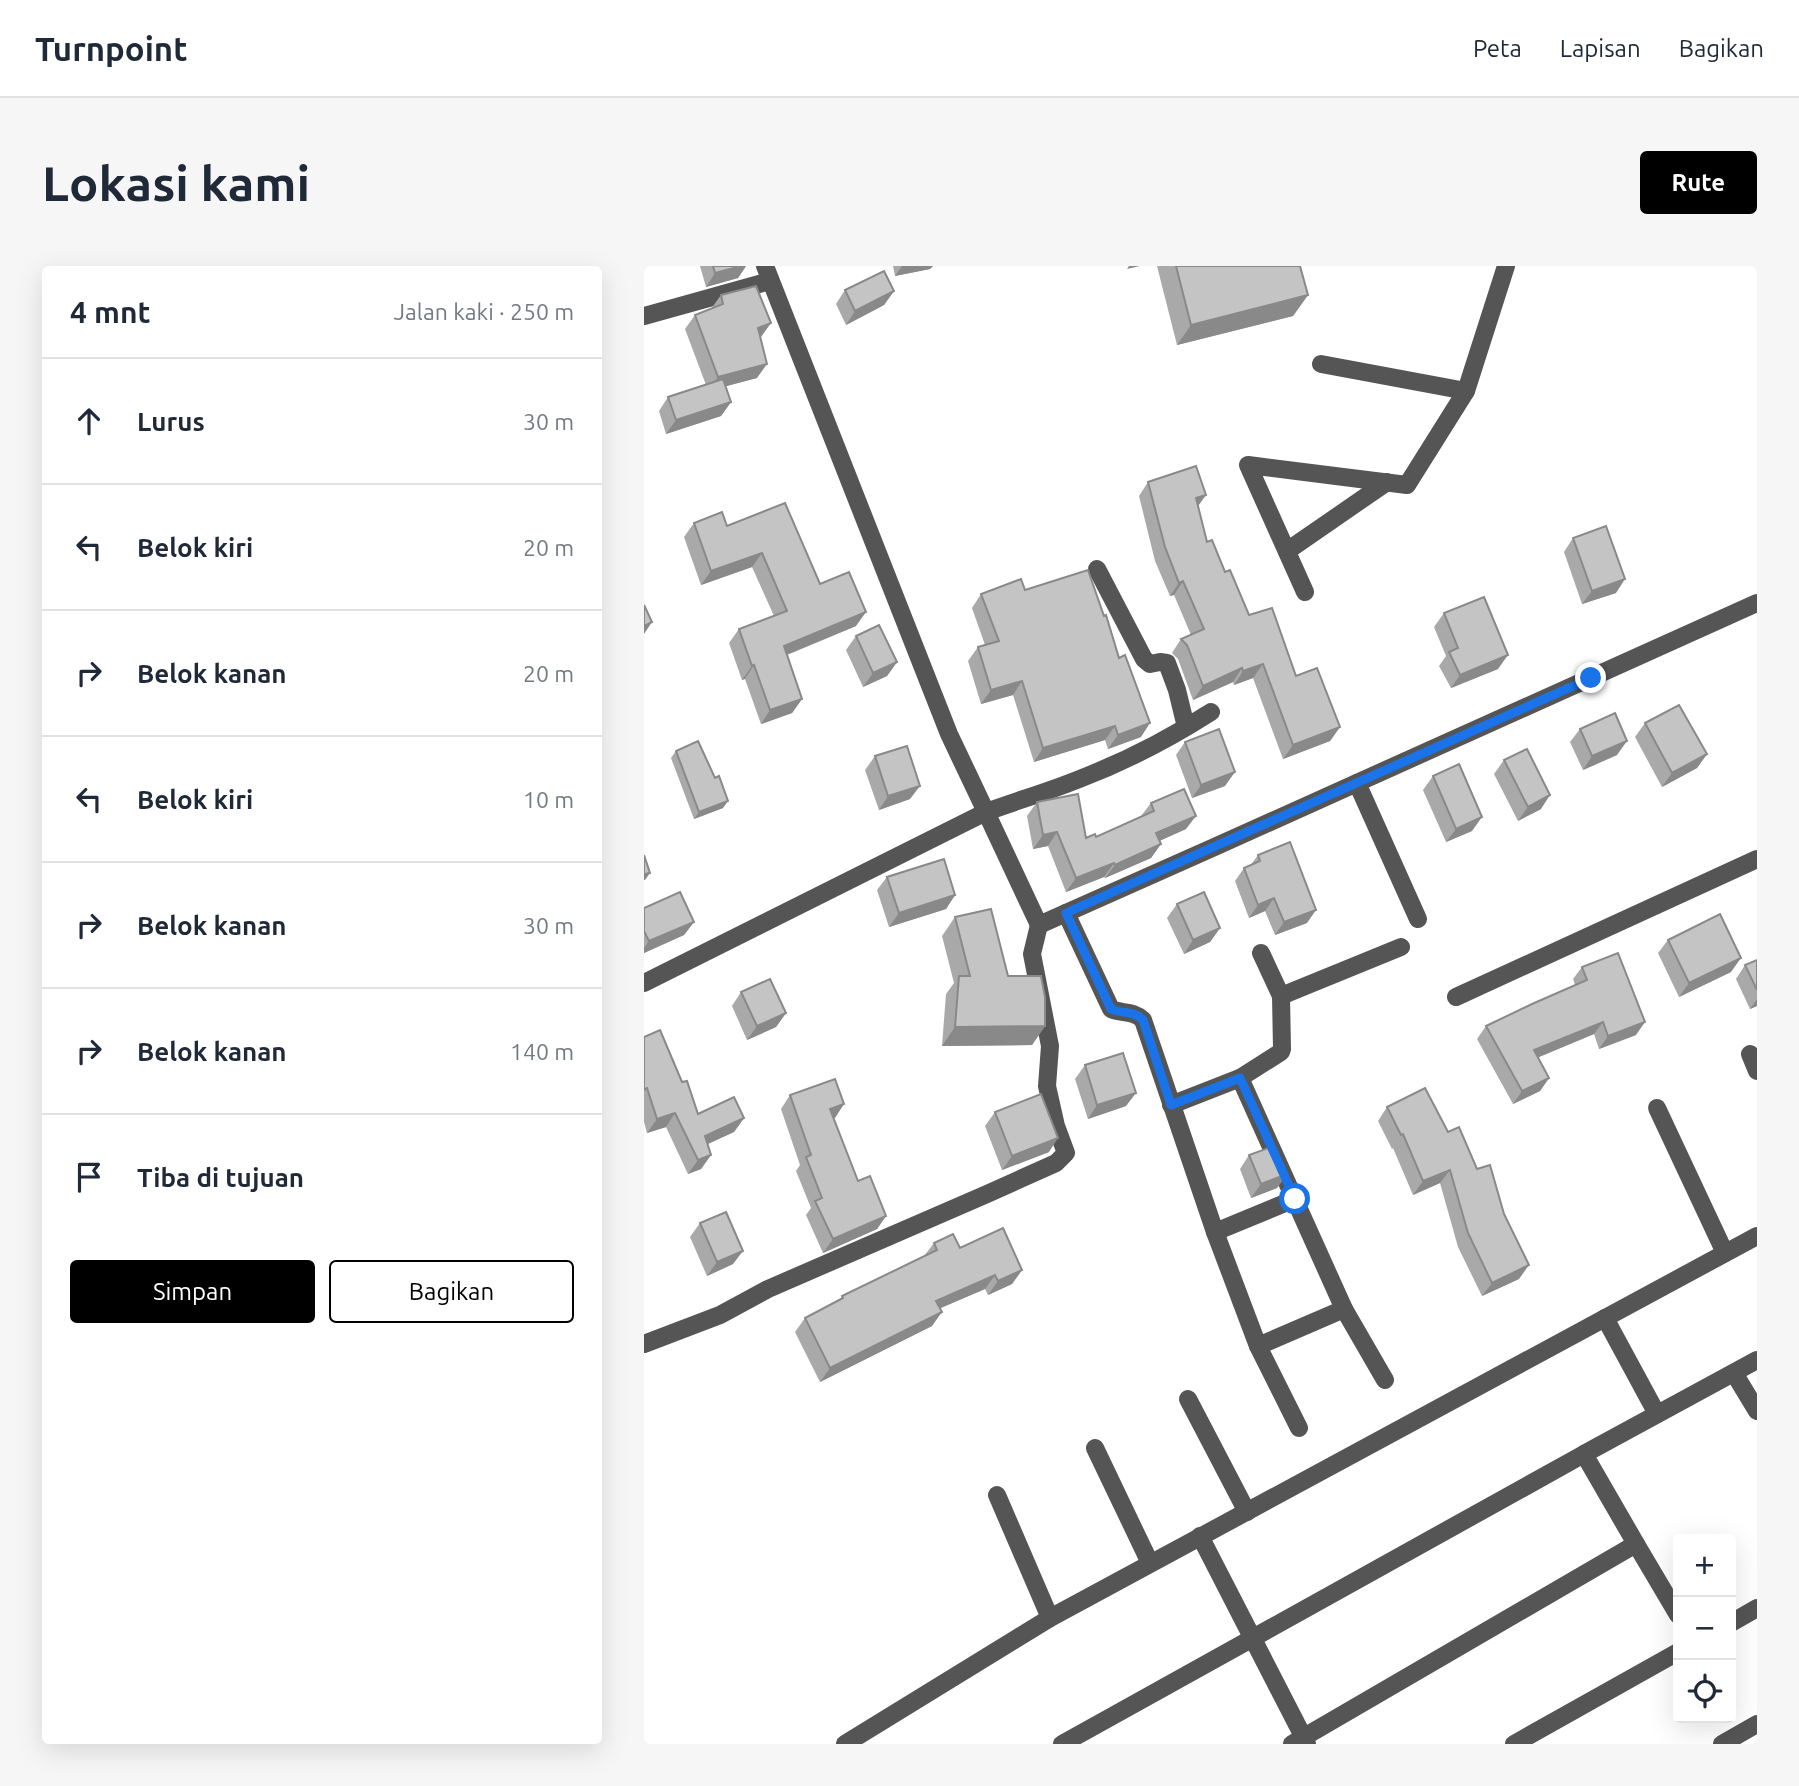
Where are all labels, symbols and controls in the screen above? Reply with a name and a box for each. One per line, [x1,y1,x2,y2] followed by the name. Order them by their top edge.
[35,30,187,67] text: Turnpoint
[1473,35,1522,62] text: Peta
[1560,35,1641,62] text: Lapisan
[1679,35,1764,62] text: Bagikan
[1640,151,1757,214] button: Rute
[42,155,310,210] text: Lokasi kami
[70,295,150,329] text: 4 mnt
[394,299,574,324] text: Jalan kaki · 250 m
[70,402,108,440] icon: ahead
[137,407,205,436] text: Lurus
[523,409,574,434] text: 30 m
[70,528,108,566] icon: left
[137,533,253,562] text: Belok kiri
[523,535,574,560] text: 20 m
[70,654,108,692] icon: right
[137,659,287,688] text: Belok kanan
[523,661,574,686] text: 20 m
[1575,662,1606,693] route end
[70,780,108,818] icon: left
[137,785,253,814] text: Belok kiri
[523,787,574,812] text: 10 m
[70,906,108,944] icon: right
[137,911,287,940] text: Belok kanan
[523,913,574,938] text: 30 m
[70,1032,108,1070] icon: right
[137,1037,287,1066] text: Belok kanan
[510,1039,574,1064] text: 140 m
[70,1158,108,1196] icon: arrive
[137,1163,304,1192] text: Tiba di tujuan
[1279,1183,1310,1214] route start
[70,1260,315,1323] button: Simpan
[329,1260,574,1323] button: Bagikan
[1673,1534,1736,1723] map controls
[1673,1534,1736,1597] button: +
[1673,1597,1736,1660] button: −
[1673,1660,1736,1723] button: locate

